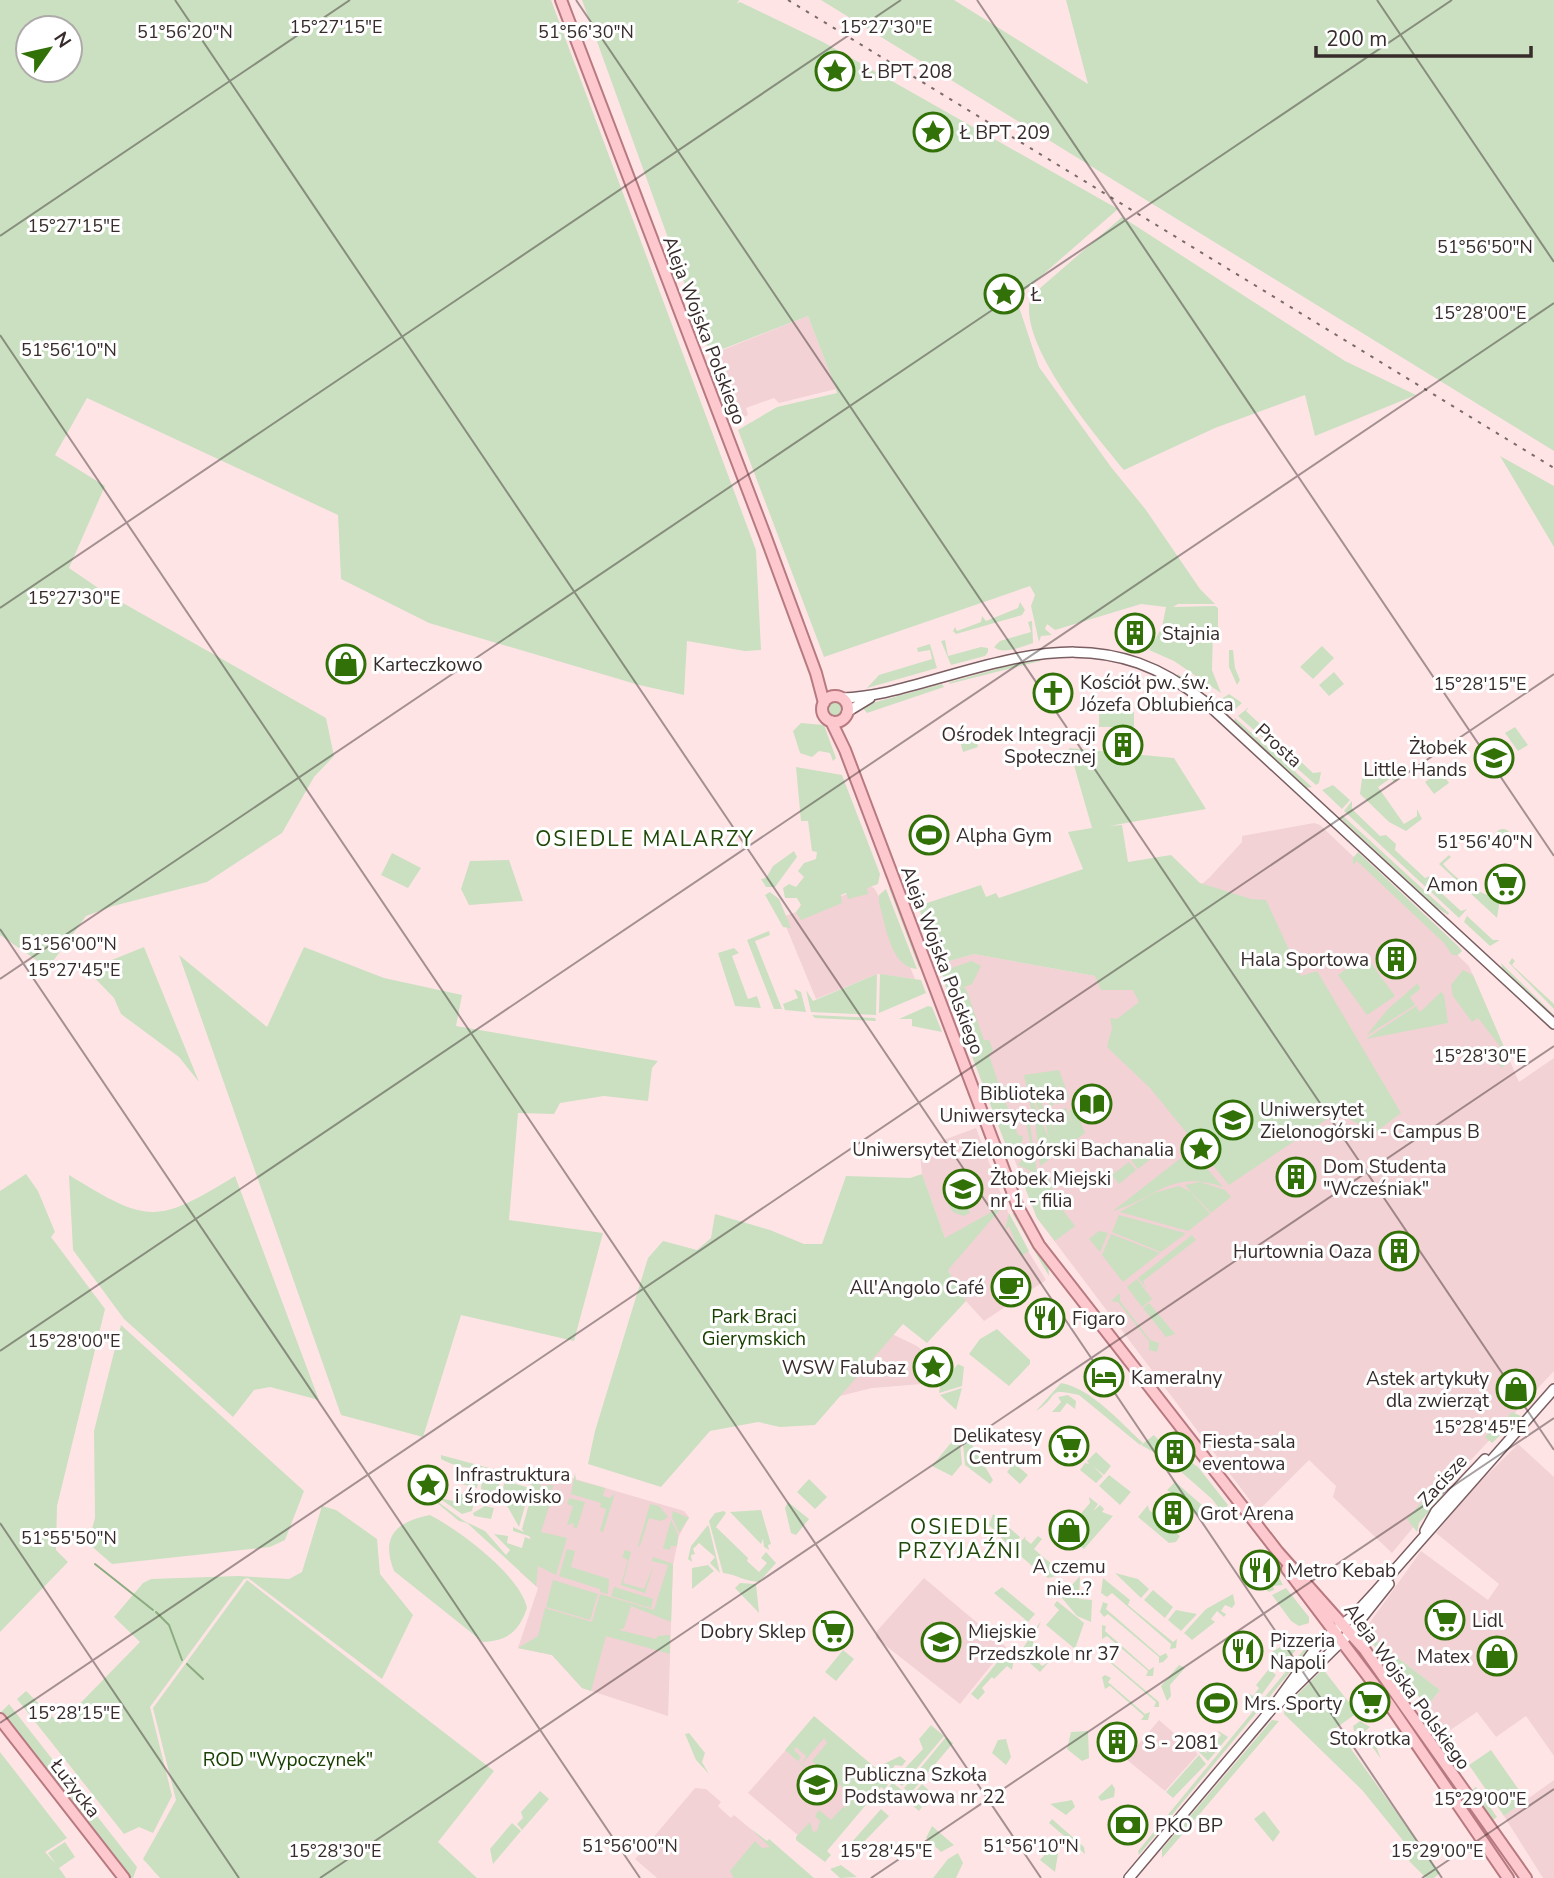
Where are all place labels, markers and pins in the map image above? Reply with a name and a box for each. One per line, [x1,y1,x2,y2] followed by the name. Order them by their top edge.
[814,50,856,92] place icon: Ł BPT 208
[861,59,952,85] place label: Ł BPT 208
[912,111,954,153] place icon: Ł BPT 209
[959,120,1050,146] place label: Ł BPT 209
[983,273,1025,315] place icon: Ł
[1030,282,1042,308] place label: Ł
[1114,612,1156,654] building icon: Stajnia
[1162,621,1220,647] place label: Stajnia
[325,643,367,685] shop icon: Karteczkowo
[373,652,483,678] place label: Karteczkowo
[1079,670,1234,718] place label: Kościół pw. św. Józefa Oblubieńca
[1032,672,1074,714] church icon: Kościół pw. św. Józefa Oblubieńca
[942,722,1096,770] place label: Ośrodek Integracji Społecznej
[1102,724,1144,766] building icon: Ośrodek Integracji Społecznej
[1363,735,1467,783] place label: Żłobek Little Hands
[1473,737,1515,779] school or university icon: Żłobek Little Hands
[908,814,950,856] sports icon: Alpha Gym
[956,823,1052,849] place label: Alpha Gym
[1484,863,1526,905] supermarket icon: Amon
[1427,872,1478,898] place label: Amon
[1375,938,1417,980] building icon: Hala Sportowa
[1240,947,1369,973] place label: Hala Sportowa
[939,1081,1065,1129] place label: Biblioteka Uniwersytecka
[1071,1083,1113,1125] library icon: Biblioteka Uniwersytecka
[1260,1097,1480,1145] place label: Uniwersytet Zielonogórski - Campus B
[1212,1099,1254,1141] school or university icon: Uniwersytet Zielonogórski - Campus B
[1180,1128,1222,1170] place icon: Uniwersytet Zielonogórski Bachanalia
[852,1137,1174,1163] place label: Uniwersytet Zielonogórski Bachanalia
[1323,1154,1446,1202] place label: Dom Studenta "Wcześniak"
[1275,1156,1317,1198] building icon: Dom Studenta "Wcześniak"
[990,1166,1111,1214] place label: Żłobek Miejski nr 1 - filia
[942,1168,984,1210] school or university icon: Żłobek Miejski nr 1 - filia
[1378,1230,1420,1272] building icon: Hurtownia Oaza
[1233,1239,1372,1265] place label: Hurtownia Oaza
[990,1266,1032,1308] cafe icon: All'Angolo Café
[849,1275,984,1301] place label: All'Angolo Café
[1024,1297,1066,1339] restaurant icon: Figaro
[1072,1306,1125,1332] place label: Figaro
[912,1346,954,1388] place icon: WSW Falubaz
[782,1355,906,1381] place label: WSW Falubaz
[1083,1356,1125,1398] hotel icon: Kameralny
[1131,1365,1222,1391] place label: Kameralny
[1366,1366,1489,1414] place label: Astek artykuły dla zwierząt
[1495,1368,1537,1410] shop icon: Astek artykuły dla zwierząt
[953,1423,1042,1471] place label: Delikatesy Centrum
[1048,1425,1090,1467] supermarket icon: Delikatesy Centrum
[1202,1429,1296,1477] place label: Fiesta-sala eventowa
[1154,1431,1196,1473] building icon: Fiesta-sala eventowa
[455,1462,570,1510] place label: Infrastruktura i środowisko
[407,1464,449,1506] place icon: Infrastruktura i środowisko
[1152,1492,1194,1534] building icon: Grot Arena
[1200,1501,1294,1527] place label: Grot Arena
[1048,1509,1090,1551] shop icon: A czemu nie...?
[1239,1549,1281,1591] restaurant icon: Metro Kebab
[1032,1554,1106,1602] place label: A czemu nie...?
[1287,1558,1396,1584] place label: Metro Kebab
[1424,1599,1466,1641] supermarket icon: Lidl
[1472,1608,1504,1634] place label: Lidl
[812,1610,854,1652] supermarket icon: Dobry Sklep
[700,1619,806,1645] place label: Dobry Sklep
[968,1619,1120,1667] place label: Miejskie Przedszkole nr 37
[920,1621,962,1663] school or university icon: Miejskie Przedszkole nr 37
[1270,1628,1335,1676] place label: Pizzeria Napoli
[1222,1630,1264,1672] restaurant icon: Pizzeria Napoli
[1476,1635,1518,1677] shop icon: Matex
[1417,1644,1470,1670] place label: Matex
[1349,1681,1391,1723] supermarket icon: Stokrotka
[1196,1682,1238,1724] sports icon: Mrs. Sporty
[1244,1691,1343,1717] place label: Mrs. Sporty
[1096,1721,1138,1763] building icon: S - 2081
[1329,1726,1411,1752] place label: Stokrotka
[1144,1730,1219,1756] place label: S - 2081
[844,1762,1005,1810] place label: Publiczna Szkoła Podstawowa nr 22
[796,1764,838,1806] school or university icon: Publiczna Szkoła Podstawowa nr 22
[1107,1804,1149,1846] bank icon: PKO BP
[1155,1813,1223,1839] place label: PKO BP

